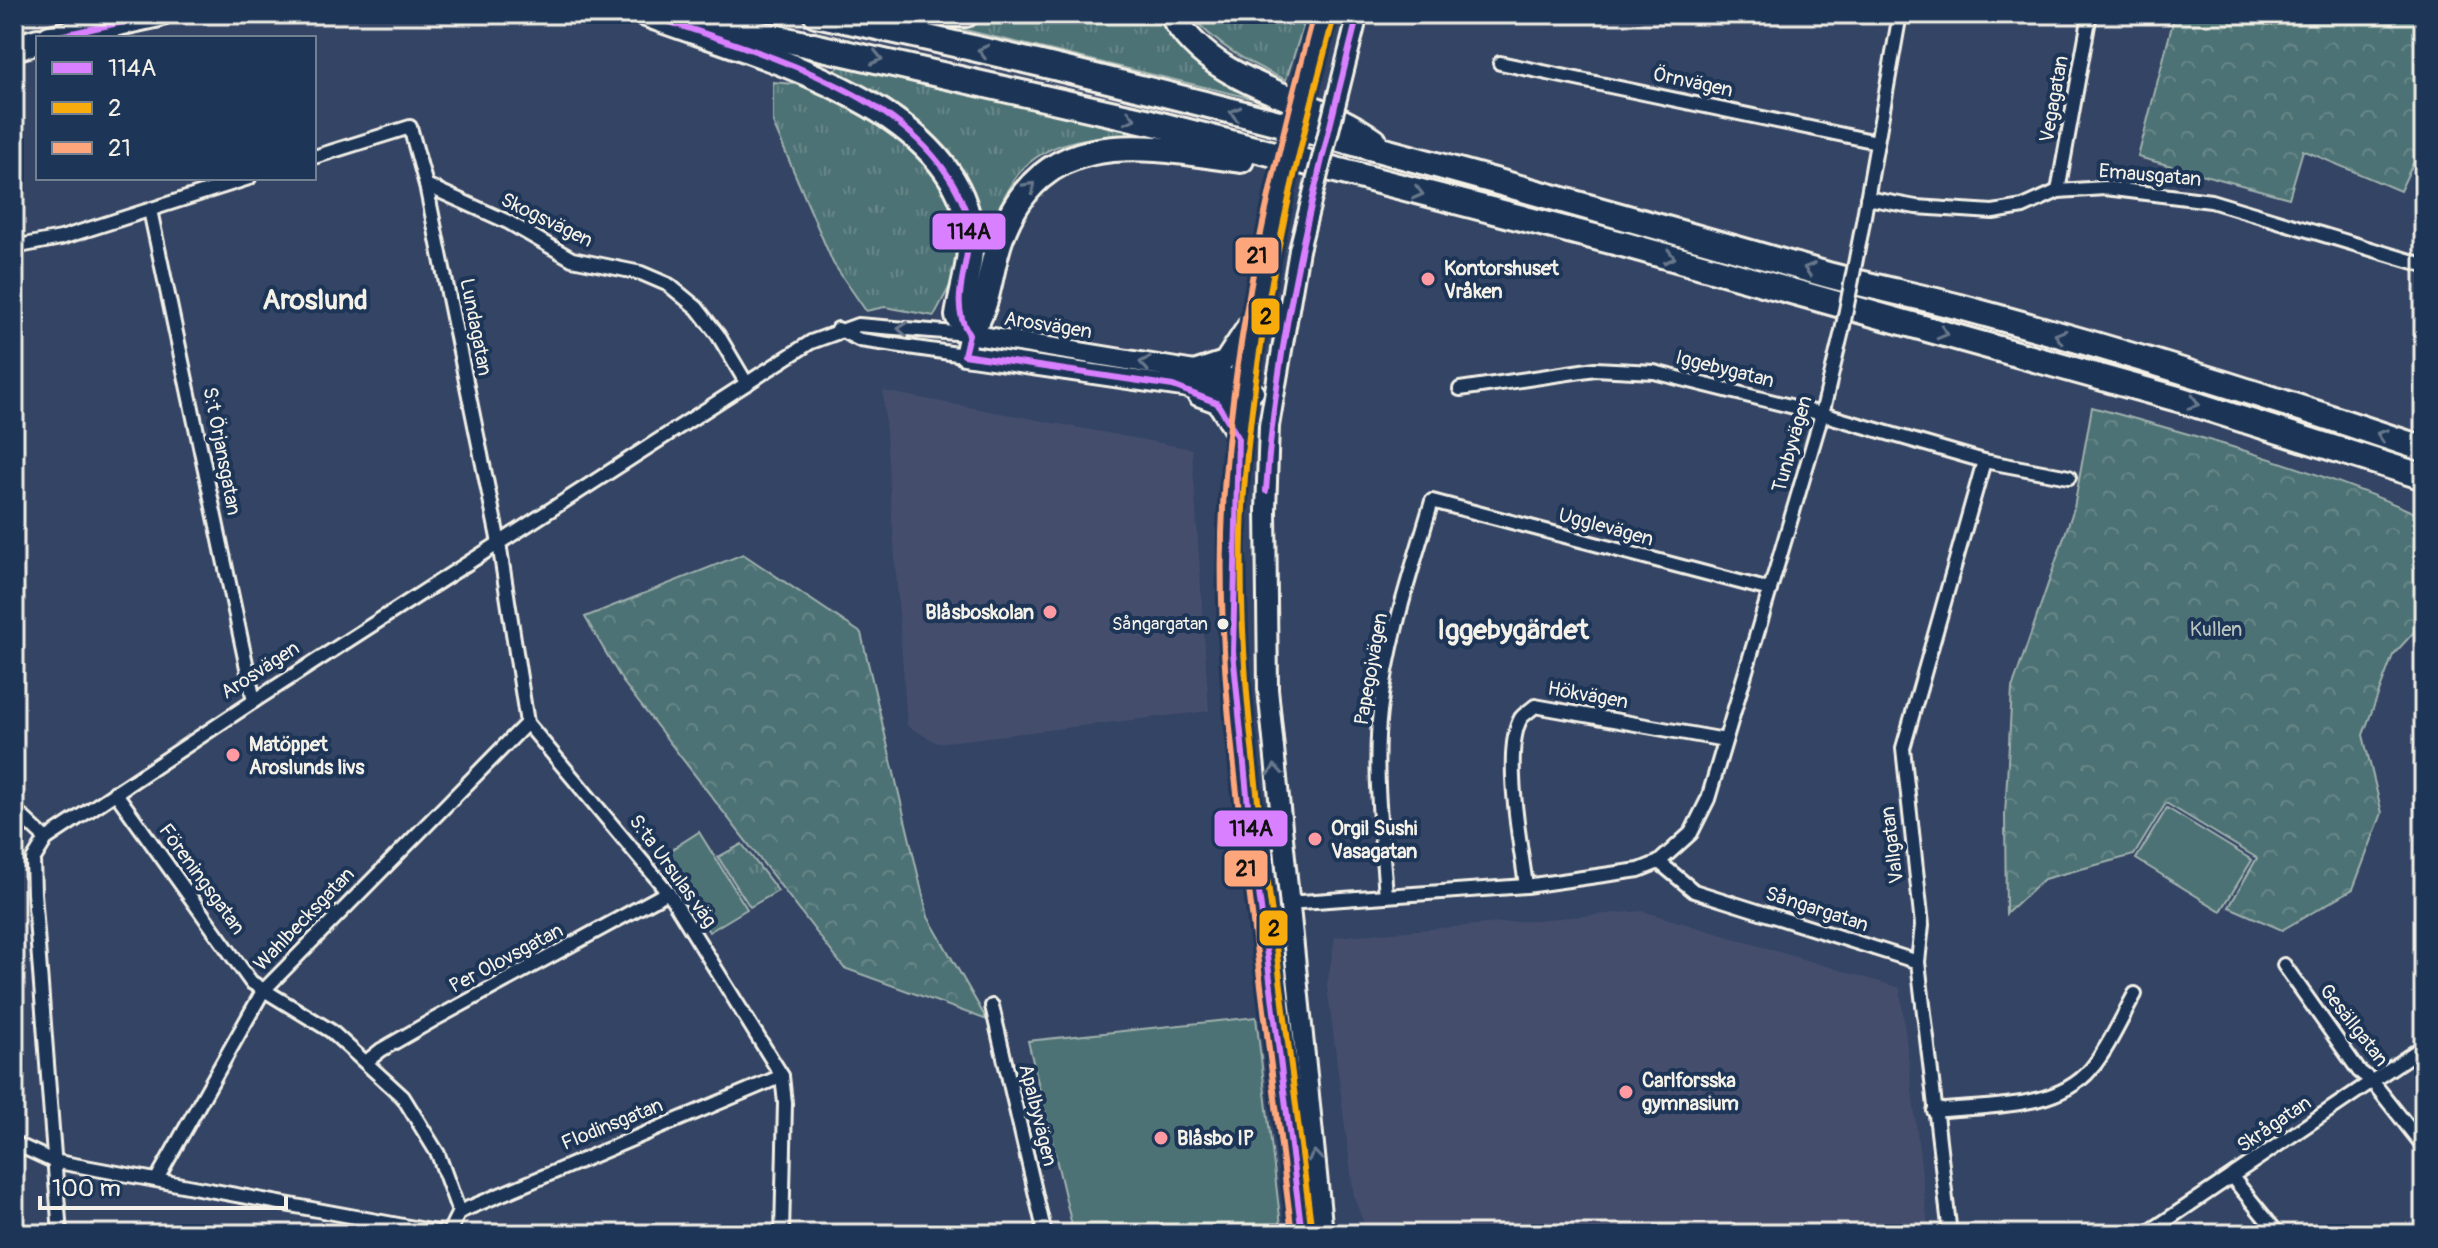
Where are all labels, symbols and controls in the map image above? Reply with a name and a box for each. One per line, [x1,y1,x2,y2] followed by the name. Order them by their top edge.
[36,36,316,180] legend
[977,43,990,60] one-way arrow
[870,49,883,66] one-way arrow
[2034,53,2074,145] street label: Vegagatan
[108,54,156,83] text: 114A
[1651,61,1735,103] street label: Örnvägen
[108,94,121,123] text: 2
[1229,106,1243,123] one-way arrow
[1123,108,1136,125] one-way arrow
[108,134,131,163] text: 21
[2098,158,2202,192] street label: Emausgatan
[1021,182,1036,196] one-way arrow
[1410,184,1424,201] one-way arrow
[497,187,597,253] street label: Skogsvägen
[931,212,1007,251] line badge: 114A
[947,218,992,246] text: 114A
[1234,236,1280,275] line badge: 21
[1247,242,1267,270] text: 21
[1662,248,1676,265] one-way arrow
[1444,256,1560,304] place label: Kontorshuset Vråken
[1803,262,1817,278] one-way arrow
[1419,270,1437,288] marker: Kontorshuset Vråken
[454,276,498,378] street label: Lundagatan
[262,283,368,318] district label: Aroslund
[1250,297,1281,336] line badge: 2
[1260,303,1272,331] text: 2
[1002,306,1094,344] street label: Arosvägen
[896,320,909,337] one-way arrow
[1936,324,1950,341] one-way arrow
[2054,329,2068,346] one-way arrow
[1673,345,1777,393] street label: Iggebygatan
[1138,355,1152,372] one-way arrow
[197,385,247,517] street label: S:t Örjansgatan
[1766,393,1818,495] street label: Tunbyvägen
[2186,394,2200,410] one-way arrow
[2376,428,2390,444] one-way arrow
[1556,502,1656,552] street label: Ugglevägen
[925,600,1034,625] place label: Blåsboskolan
[1041,603,1059,621] marker: Blåsboskolan
[1349,611,1393,727] street label: Papegojvägen
[1112,613,1208,636] place label: Sångargatan
[1437,613,1589,648] district label: Iggebygärdet
[1215,616,1231,632] marker: Sångargatan
[2190,617,2242,642] park label: Kullen
[216,635,304,705] street label: Arosvägen
[1546,676,1630,714] street label: Hökvägen
[249,732,365,780] place label: Matöppet Aroslunds livs
[224,746,242,764] marker: Matöppet Aroslunds livs
[1267,763,1284,776] one-way arrow
[1875,805,1909,885] street label: Vallgatan
[1213,809,1289,848] line badge: 114A
[624,810,722,932] street label: S:ta Ursulas väg
[1229,815,1274,843] text: 114A
[1331,816,1418,864] place label: Orgil Sushi Vasagatan
[153,819,251,939] street label: Föreningsgatan
[1306,830,1324,848] marker: Orgil Sushi Vasagatan
[1223,849,1269,888] line badge: 21
[1236,855,1256,883] text: 21
[248,862,360,976] street label: Wahlbecksgatan
[1762,881,1872,937] street label: Sångargatan
[1258,909,1289,947] line badge: 2
[1268,915,1280,943] text: 2
[445,918,567,998] street label: Per Olovsgatan
[2314,979,2394,1071] street label: Gesällgatan
[1013,1061,1063,1169] street label: Apalbyvägen
[1642,1068,1739,1116] place label: Carlforsska gymnasium
[1617,1083,1635,1101] marker: Carlforsska gymnasium
[2232,1090,2316,1158] street label: Skrågatan
[558,1092,666,1156] street label: Flodinsgatan
[1177,1126,1254,1151] place label: Blåsbo IP
[1152,1129,1170,1147] marker: Blåsbo IP
[1306,1150,1323,1163] one-way arrow
[40,1160,286,1210] scale bar
[52,1174,121,1203] text: 100 m

